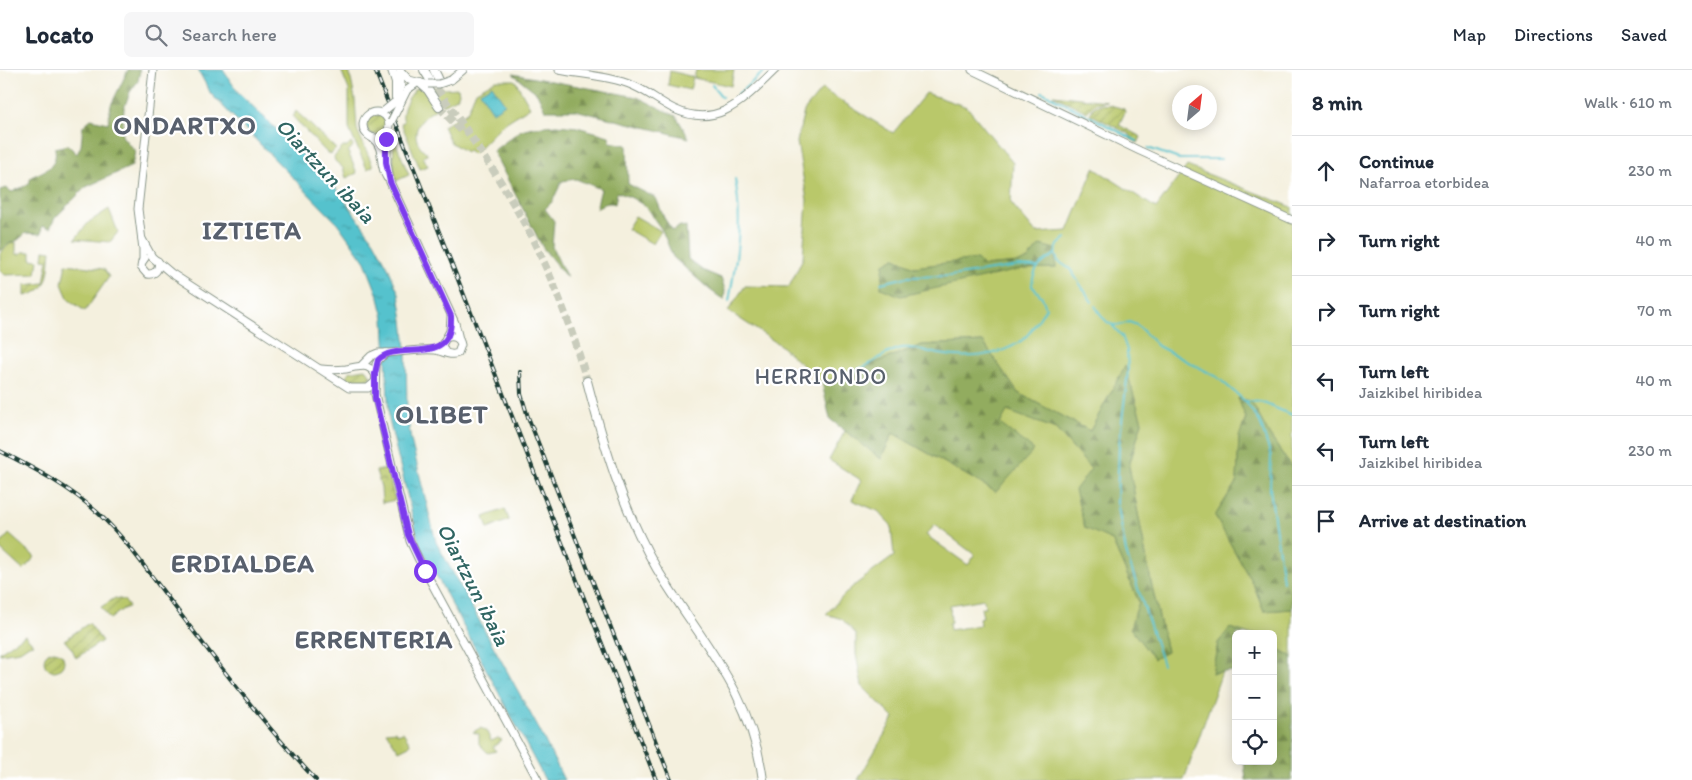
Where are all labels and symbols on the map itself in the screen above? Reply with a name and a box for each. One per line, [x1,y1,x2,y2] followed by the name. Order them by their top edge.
[1172,85,1217,130] north arrow
[113,109,257,141] district label: ONDARTXO
[270,112,382,229] water label: Oiartzun ibaia
[375,128,398,151] route end
[202,214,302,246] district label: IZTIETA
[755,363,887,390] district label: HERRIONDO
[395,398,489,430] district label: OLIBET
[431,518,516,651] water label: Oiartzun ibaia
[171,547,315,579] district label: ERDIALDEA
[414,560,437,583] route start
[295,623,453,655] district label: ERRENTERIA

